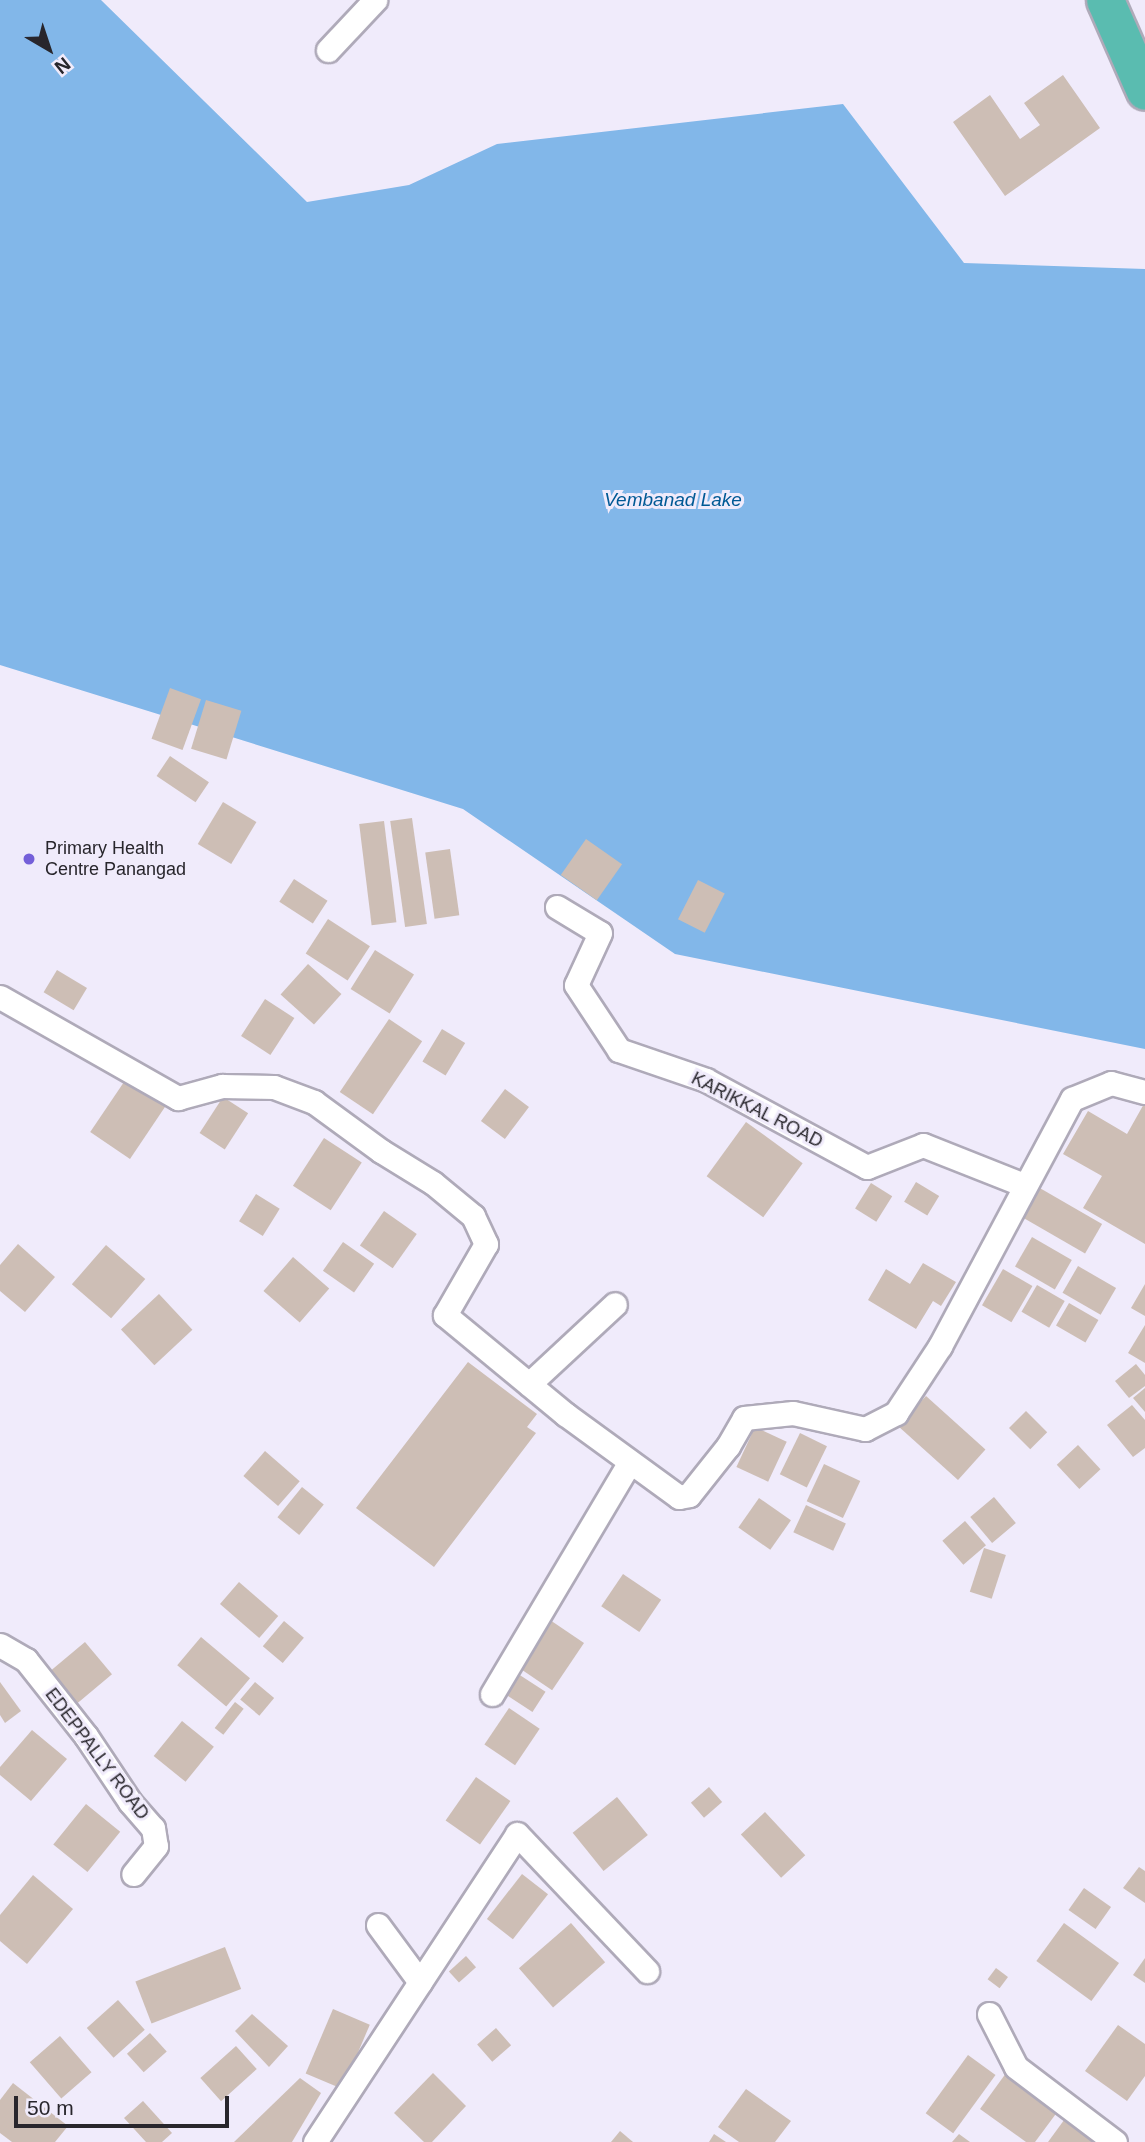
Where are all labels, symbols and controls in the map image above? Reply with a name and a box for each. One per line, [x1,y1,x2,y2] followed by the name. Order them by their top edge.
[14,14,84,84] north arrow
[51,53,74,78] text: N
[604,489,742,511] water label: Vembanad Lake
[45,838,186,880] place label: Primary Health Centre Panangad
[19,849,39,869] marker: Primary Health Centre Panangad
[687,1067,827,1153] street label: KARIKKAL ROAD
[40,1684,154,1824] street label: EDEPPALLY ROAD
[18,2082,233,2126] scale bar
[27,2096,74,2119] text: 50 m

